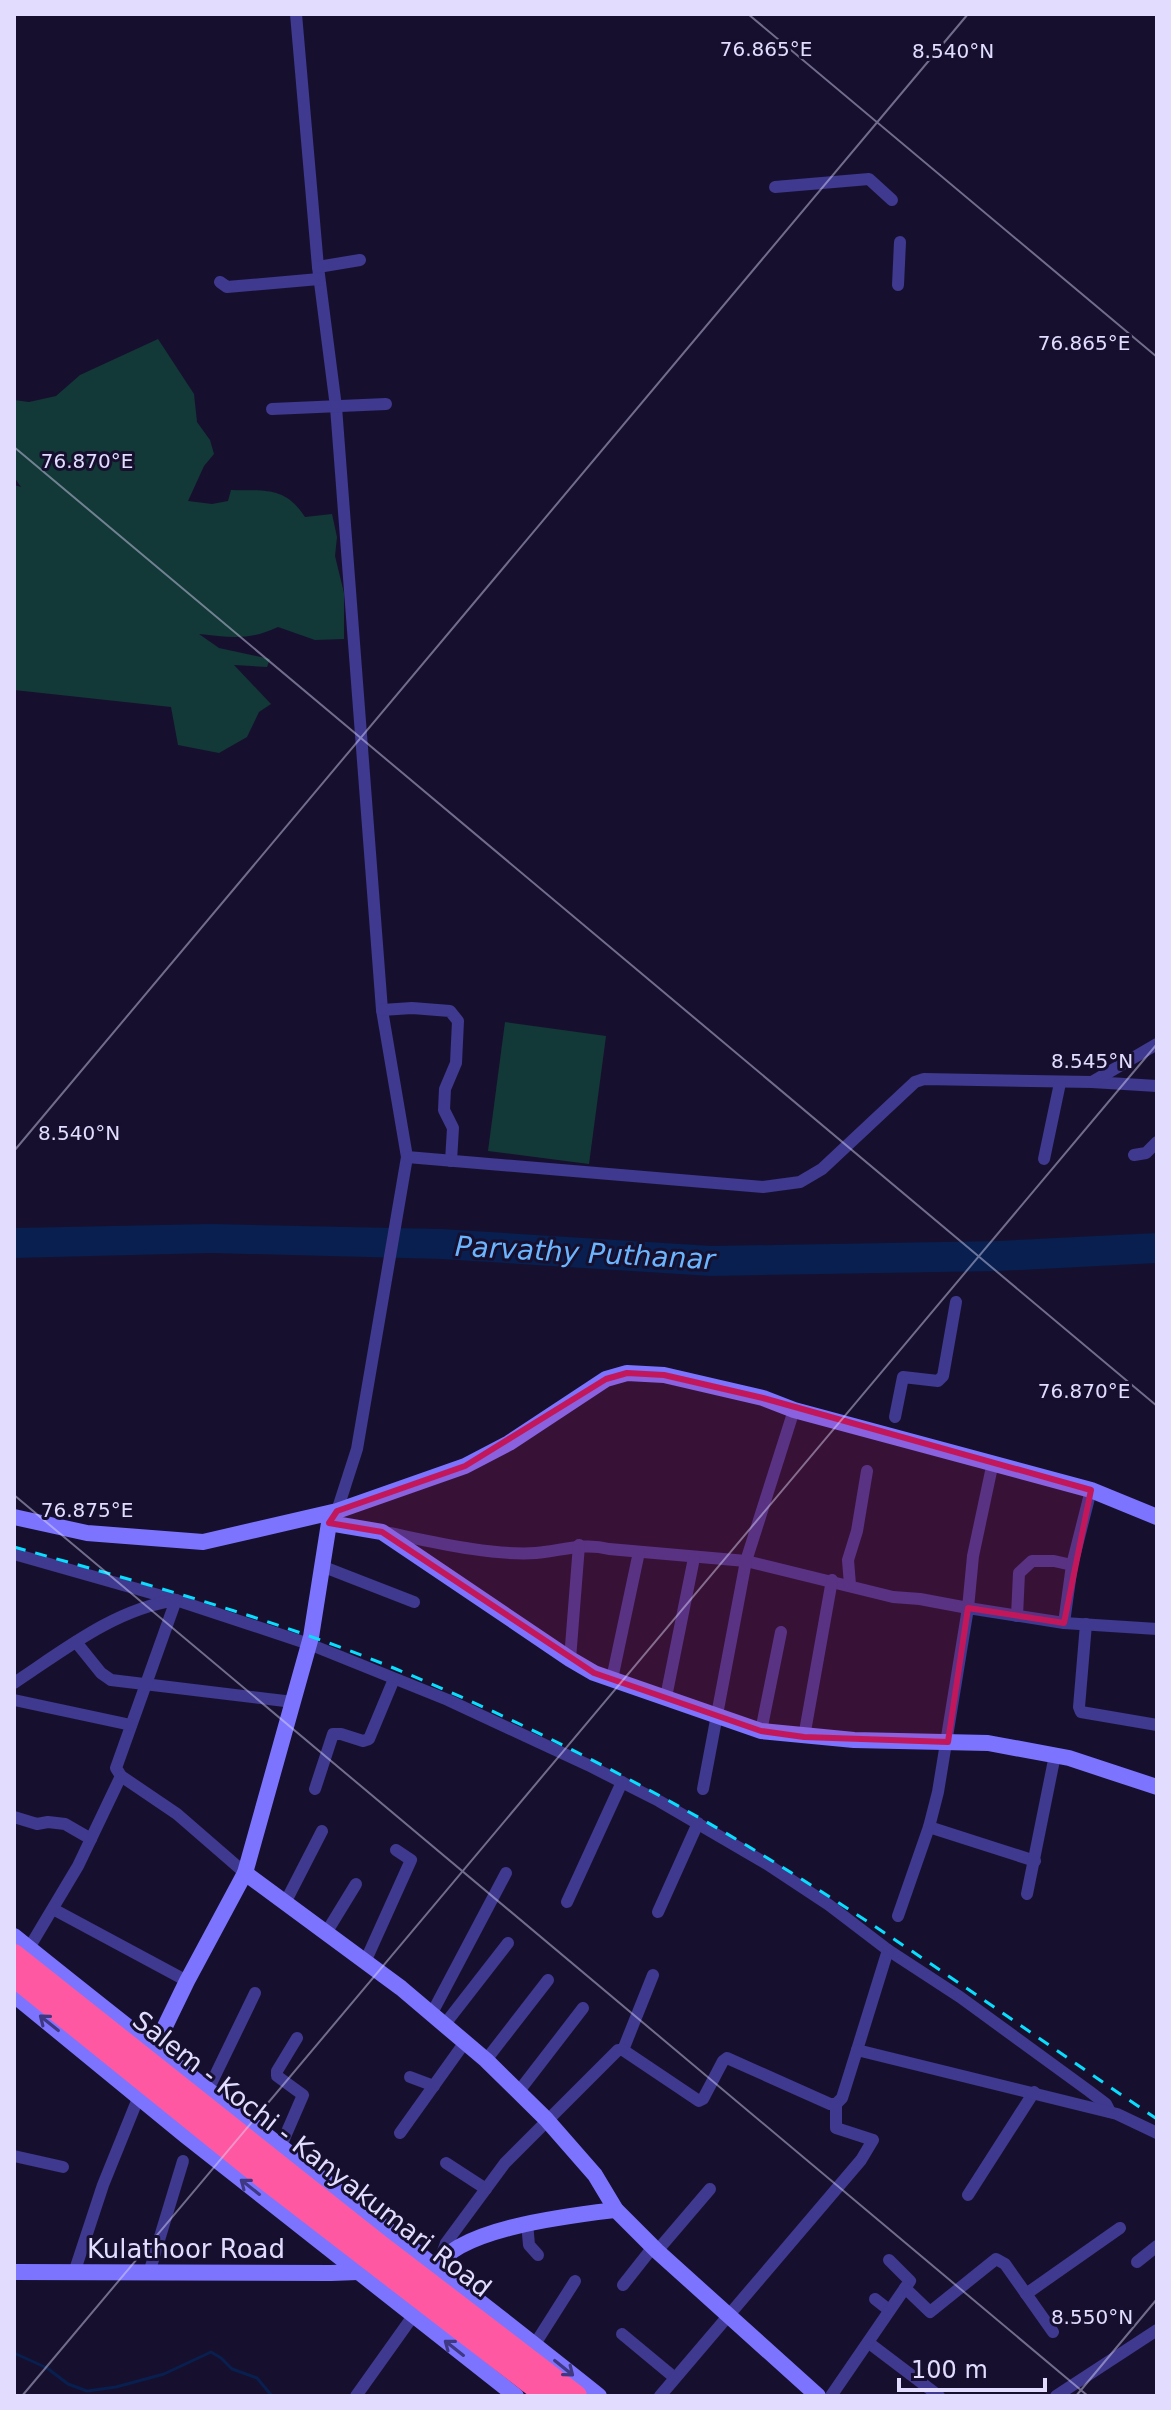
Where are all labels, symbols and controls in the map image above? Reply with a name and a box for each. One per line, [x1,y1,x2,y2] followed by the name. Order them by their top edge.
[720,37,812,61] text: 76.865°E
[912,39,994,63] text: 8.540°N
[1038,331,1130,355] text: 76.865°E
[41,449,133,473] text: 76.870°E
[1051,1049,1133,1073] text: 8.545°N
[38,1121,120,1145] text: 8.540°N
[454,1230,717,1276] water label: Parvathy Puthanar
[1038,1379,1130,1403] text: 76.870°E
[41,1498,133,1522] text: 76.875°E
[127,2005,497,2303] street label: Salem - Kochi - Kanyakumari Road
[39,2014,60,2032] one-way arrow
[241,2178,261,2196] one-way arrow
[87,2234,285,2264] street label: Kulathoor Road
[1051,2305,1133,2329] text: 8.550°N
[444,2340,466,2357] one-way arrow
[899,2342,1045,2392] scale bar
[911,2356,988,2384] text: 100 m
[553,2359,574,2377] one-way arrow

